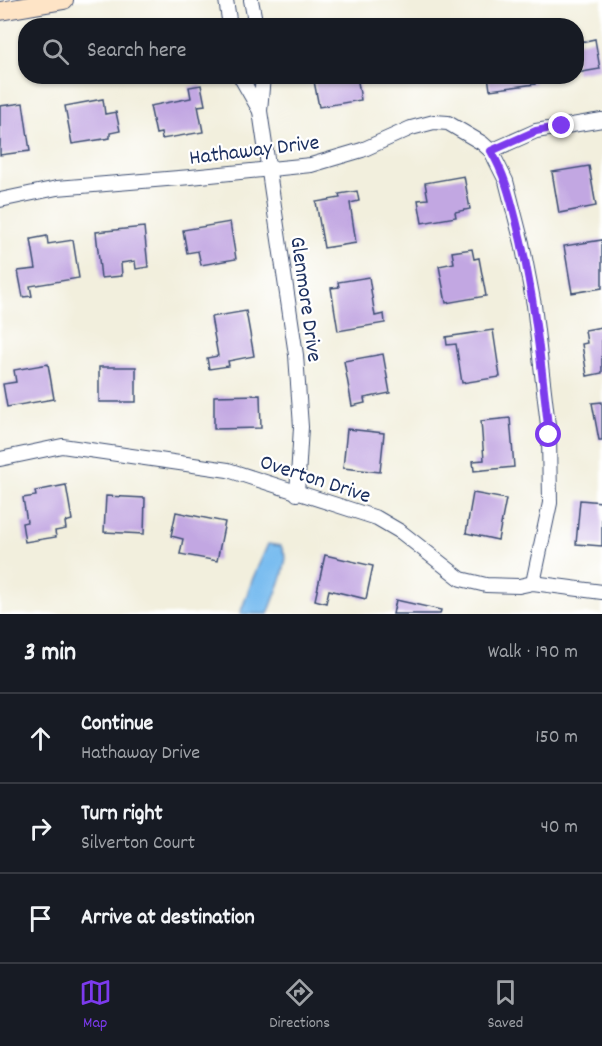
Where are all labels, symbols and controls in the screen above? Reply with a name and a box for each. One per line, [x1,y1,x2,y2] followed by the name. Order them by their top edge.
[18,18,584,84] search box
[39,35,72,68] icon: search
[87,36,186,67] text: Search here
[548,112,574,138] route end
[188,128,321,175] street label: Hathaway Drive
[280,235,329,364] street label: Glenmore Drive
[535,421,561,447] route start
[255,448,374,513] street label: Overton Drive
[24,635,76,672] text: 3 min
[488,639,578,667] text: Walk · 190 m
[81,709,153,740] text: Continue
[24,722,57,755] icon: ahead
[535,724,578,752] text: 150 m
[81,740,200,768] text: Hathaway Drive
[81,799,163,830] text: Turn right
[24,812,57,845] icon: right
[540,814,578,842] text: 40 m
[81,830,195,858] text: Silverton Court
[24,902,57,935] icon: arrive
[81,903,255,934] text: Arrive at destination
[79,976,112,1035] tab: Map
[269,976,330,1035] tab: Directions
[487,976,523,1035] tab: Saved

